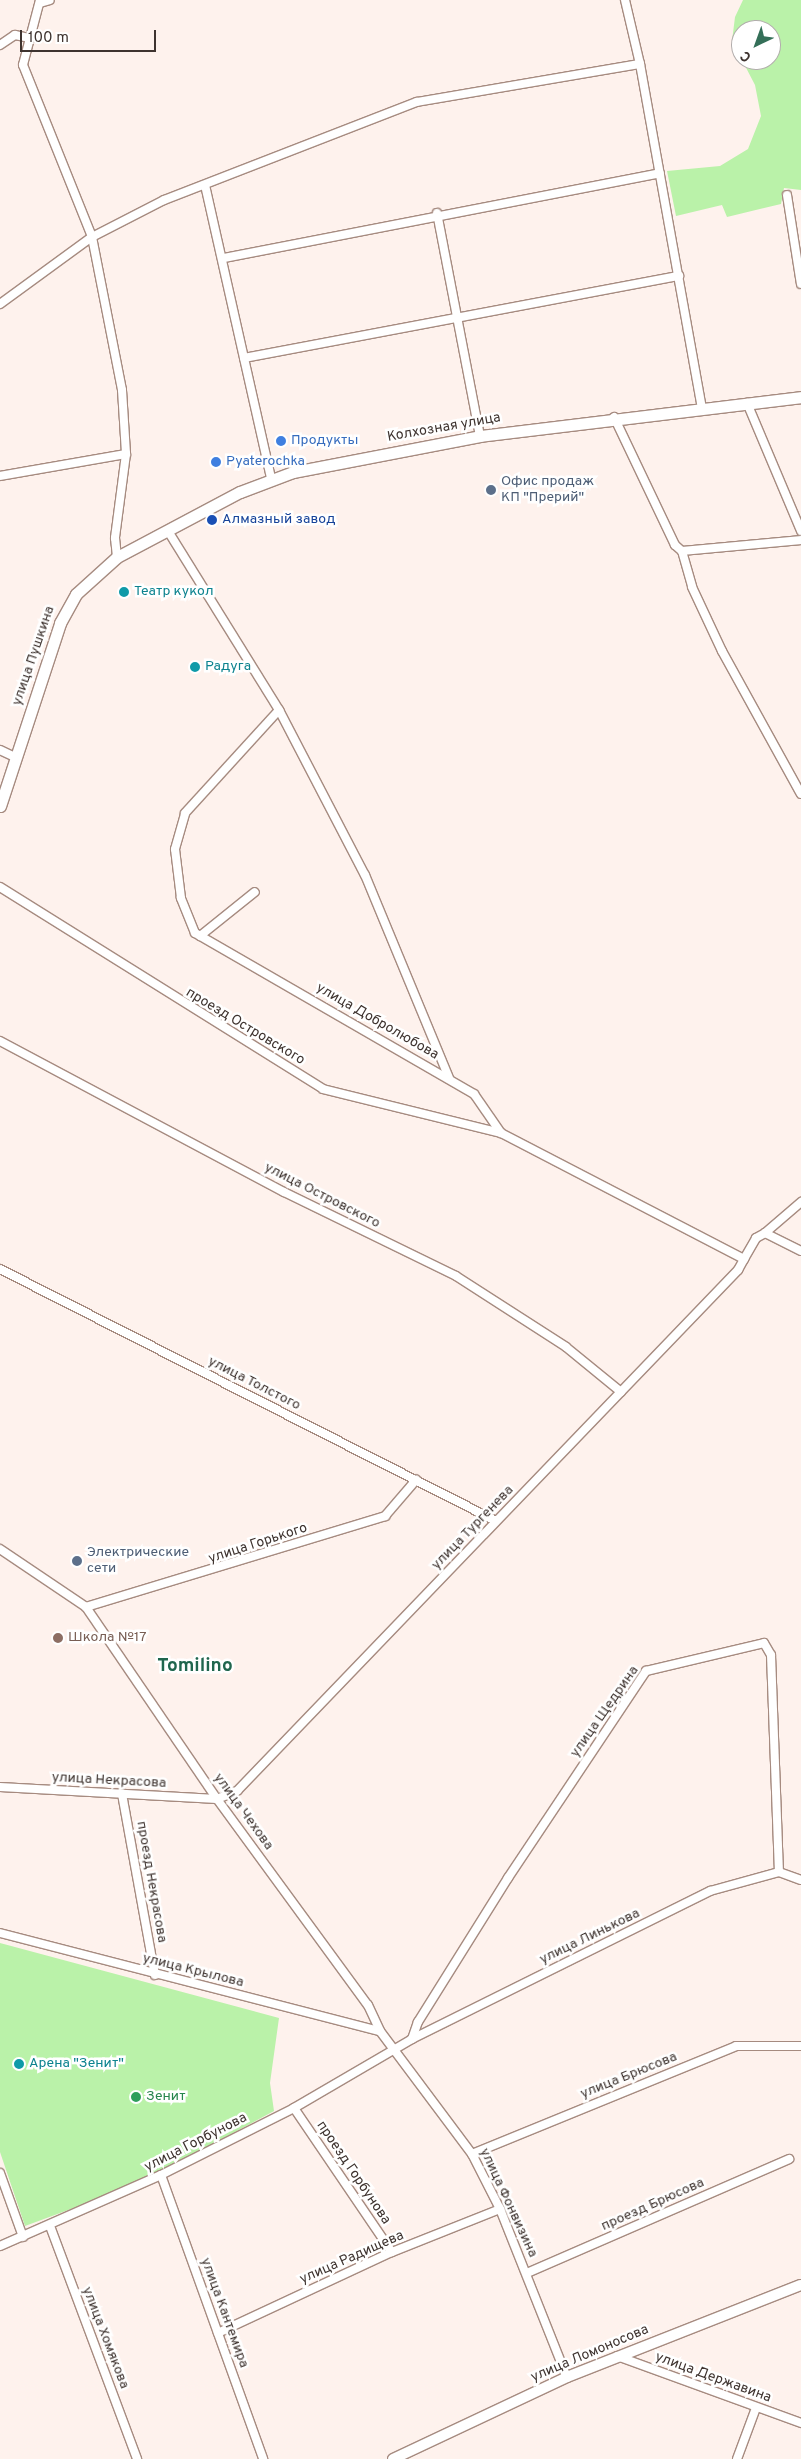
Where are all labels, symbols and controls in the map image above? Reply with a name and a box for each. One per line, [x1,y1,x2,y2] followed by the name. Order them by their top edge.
[22,20,159,52] scale bar
[731,20,781,70] north arrow
[28,29,69,48] text: 100 m
[737,46,755,65] text: С
[386,410,502,446] street label: Колхозная улица
[291,433,358,449] place label: Продукты
[275,435,287,447] marker: Продукты
[226,454,305,470] place label: Pyaterochka
[210,456,222,468] marker: Pyaterochka
[501,474,594,507] place label: Офис продаж КП "Прерий"
[485,484,497,496] marker: Офис продаж КП "Прерий"
[222,512,336,528] place label: Алмазный завод
[206,514,218,526] marker: Алмазный завод
[134,584,213,600] place label: Театр кукол
[118,586,130,598] marker: Театр кукол
[9,604,59,708] street label: улица Пушкина
[205,659,251,675] place label: Радуга
[189,661,201,673] marker: Радуга
[313,980,441,1064] street label: улица Добролюбова
[182,985,308,1069] street label: проезд Островского
[261,1160,383,1232] street label: улица Островского
[205,1353,303,1415] street label: улица Толстого
[428,1482,518,1574] street label: улица Тургенева
[206,1520,310,1568] street label: улица Горького
[87,1545,189,1578] place label: Электрические сети
[71,1555,83,1567] marker: Электрические сети
[68,1630,146,1646] place label: Школа №17
[52,1632,64,1644] marker: Школа №17
[157,1656,233,1678] district label: Tomilino
[567,1663,643,1761] street label: улица Щедрина
[51,1770,167,1792] street label: улица Некрасова
[210,1770,276,1854] street label: улица Чехова
[132,1820,170,1944] street label: проезд Некрасова
[537,1905,643,1969] street label: улица Линькова
[141,1950,245,1992] street label: улица Крылова
[578,2049,680,2103] street label: улица Брюсова
[29,2056,124,2072] place label: Арена "Зенит"
[13,2058,25,2070] marker: Арена "Зенит"
[146,2089,186,2105] place label: Зенит
[130,2091,142,2103] marker: Зенит
[142,2110,250,2176] street label: улица Горбунова
[312,2118,394,2228] street label: проезд Горбунова
[475,2146,541,2260] street label: улица Фонвизина
[599,2175,707,2235] street label: проезд Брюсова
[297,2228,407,2288] street label: улица Радищева
[196,2256,252,2370] street label: улица Кантемира
[78,2285,132,2391] street label: улица Хомякова
[529,2322,651,2386] street label: улица Ломоносова
[653,2349,773,2407] street label: улица Державина

